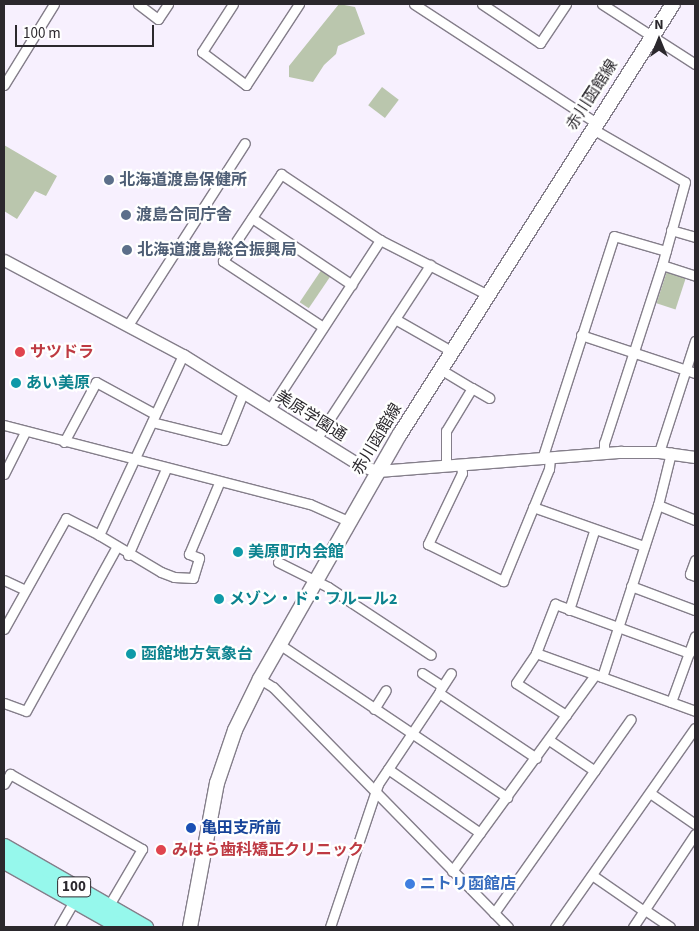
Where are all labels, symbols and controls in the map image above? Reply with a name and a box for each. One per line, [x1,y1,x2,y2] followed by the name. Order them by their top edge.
[18,15,156,47] scale bar
[634,15,684,65] north arrow
[654,15,664,35] text: N
[23,23,61,44] text: 100 m
[562,56,622,134] street label: 赤川函館線
[119,170,247,190] place label: 北海道渡島保健所
[103,174,115,186] marker: 北海道渡島保健所
[136,205,232,225] place label: 渡島合同庁舎
[120,209,132,221] marker: 渡島合同庁舎
[137,240,297,260] place label: 北海道渡島総合振興局
[121,244,133,256] marker: 北海道渡島総合振興局
[30,342,94,362] place label: サツドラ
[14,346,26,358] marker: サツドラ
[26,373,90,393] place label: あい美原
[10,377,22,389] marker: あい美原
[272,387,350,445] street label: 美原学園通
[348,400,406,478] street label: 赤川函館線
[248,542,344,562] place label: 美原町内会館
[232,546,244,558] marker: 美原町内会館
[229,589,397,609] place label: メゾン・ド・フルール2
[213,593,225,605] marker: メゾン・ド・フルール2
[141,644,253,664] place label: 函館地方気象台
[125,648,137,660] marker: 函館地方気象台
[201,818,281,838] place label: 亀田支所前
[185,822,197,834] marker: 亀田支所前
[172,840,364,860] place label: みはら歯科矯正クリニック
[154,843,168,857] marker: みはら歯科矯正クリニック
[56,874,92,900] road number: 100
[420,874,516,894] place label: ニトリ函館店
[404,878,416,890] marker: ニトリ函館店

